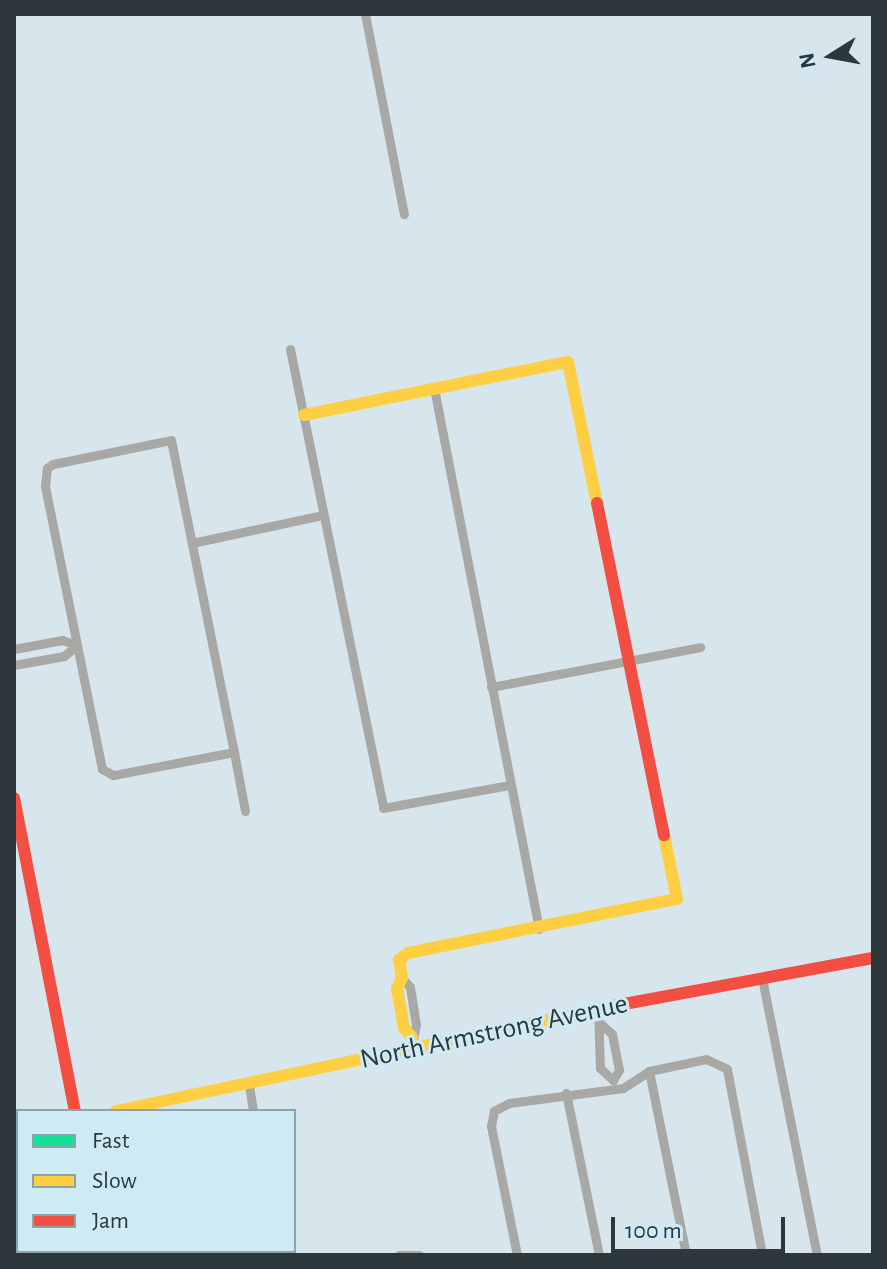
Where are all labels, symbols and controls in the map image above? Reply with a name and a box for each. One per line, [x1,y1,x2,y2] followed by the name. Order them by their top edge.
[791,16,871,96] north arrow
[795,51,820,70] text: N
[357,987,631,1077] street label: North Armstrong Avenue
[16,1109,296,1253] legend
[92,1129,129,1153] text: Fast
[92,1169,137,1193] text: Slow
[615,1201,789,1251] scale bar
[92,1209,129,1233] text: Jam
[625,1219,682,1243] text: 100 m

